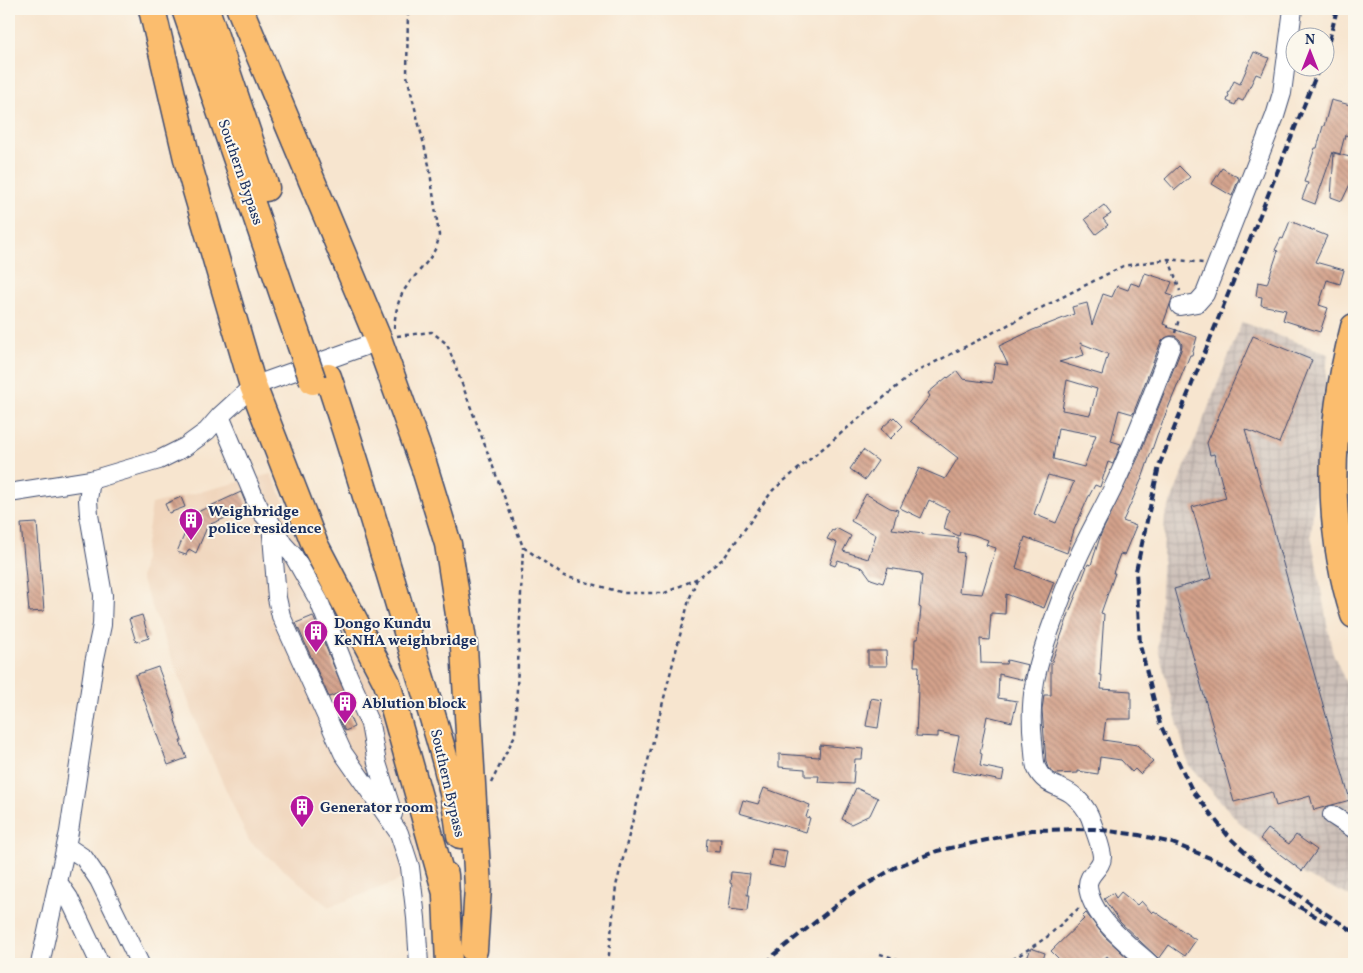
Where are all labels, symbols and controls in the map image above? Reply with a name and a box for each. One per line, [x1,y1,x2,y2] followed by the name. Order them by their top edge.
[1286,28,1336,78] north arrow
[1305,31,1315,50] text: N
[212,117,268,228] street label: Southern Bypass
[208,502,322,540] place label: Weighbridge police residence
[178,507,204,541] building icon: Weighbridge police residence
[334,614,477,652] place label: Dongo Kundu KeNHA weighbridge
[303,619,329,653] building icon: Dongo Kundu KeNHA weighbridge
[332,690,358,724] building icon: Ablution block
[362,694,466,715] place label: Ablution block
[424,727,469,840] street label: Southern Bypass
[289,794,315,828] building icon: Generator room
[320,798,434,819] place label: Generator room

